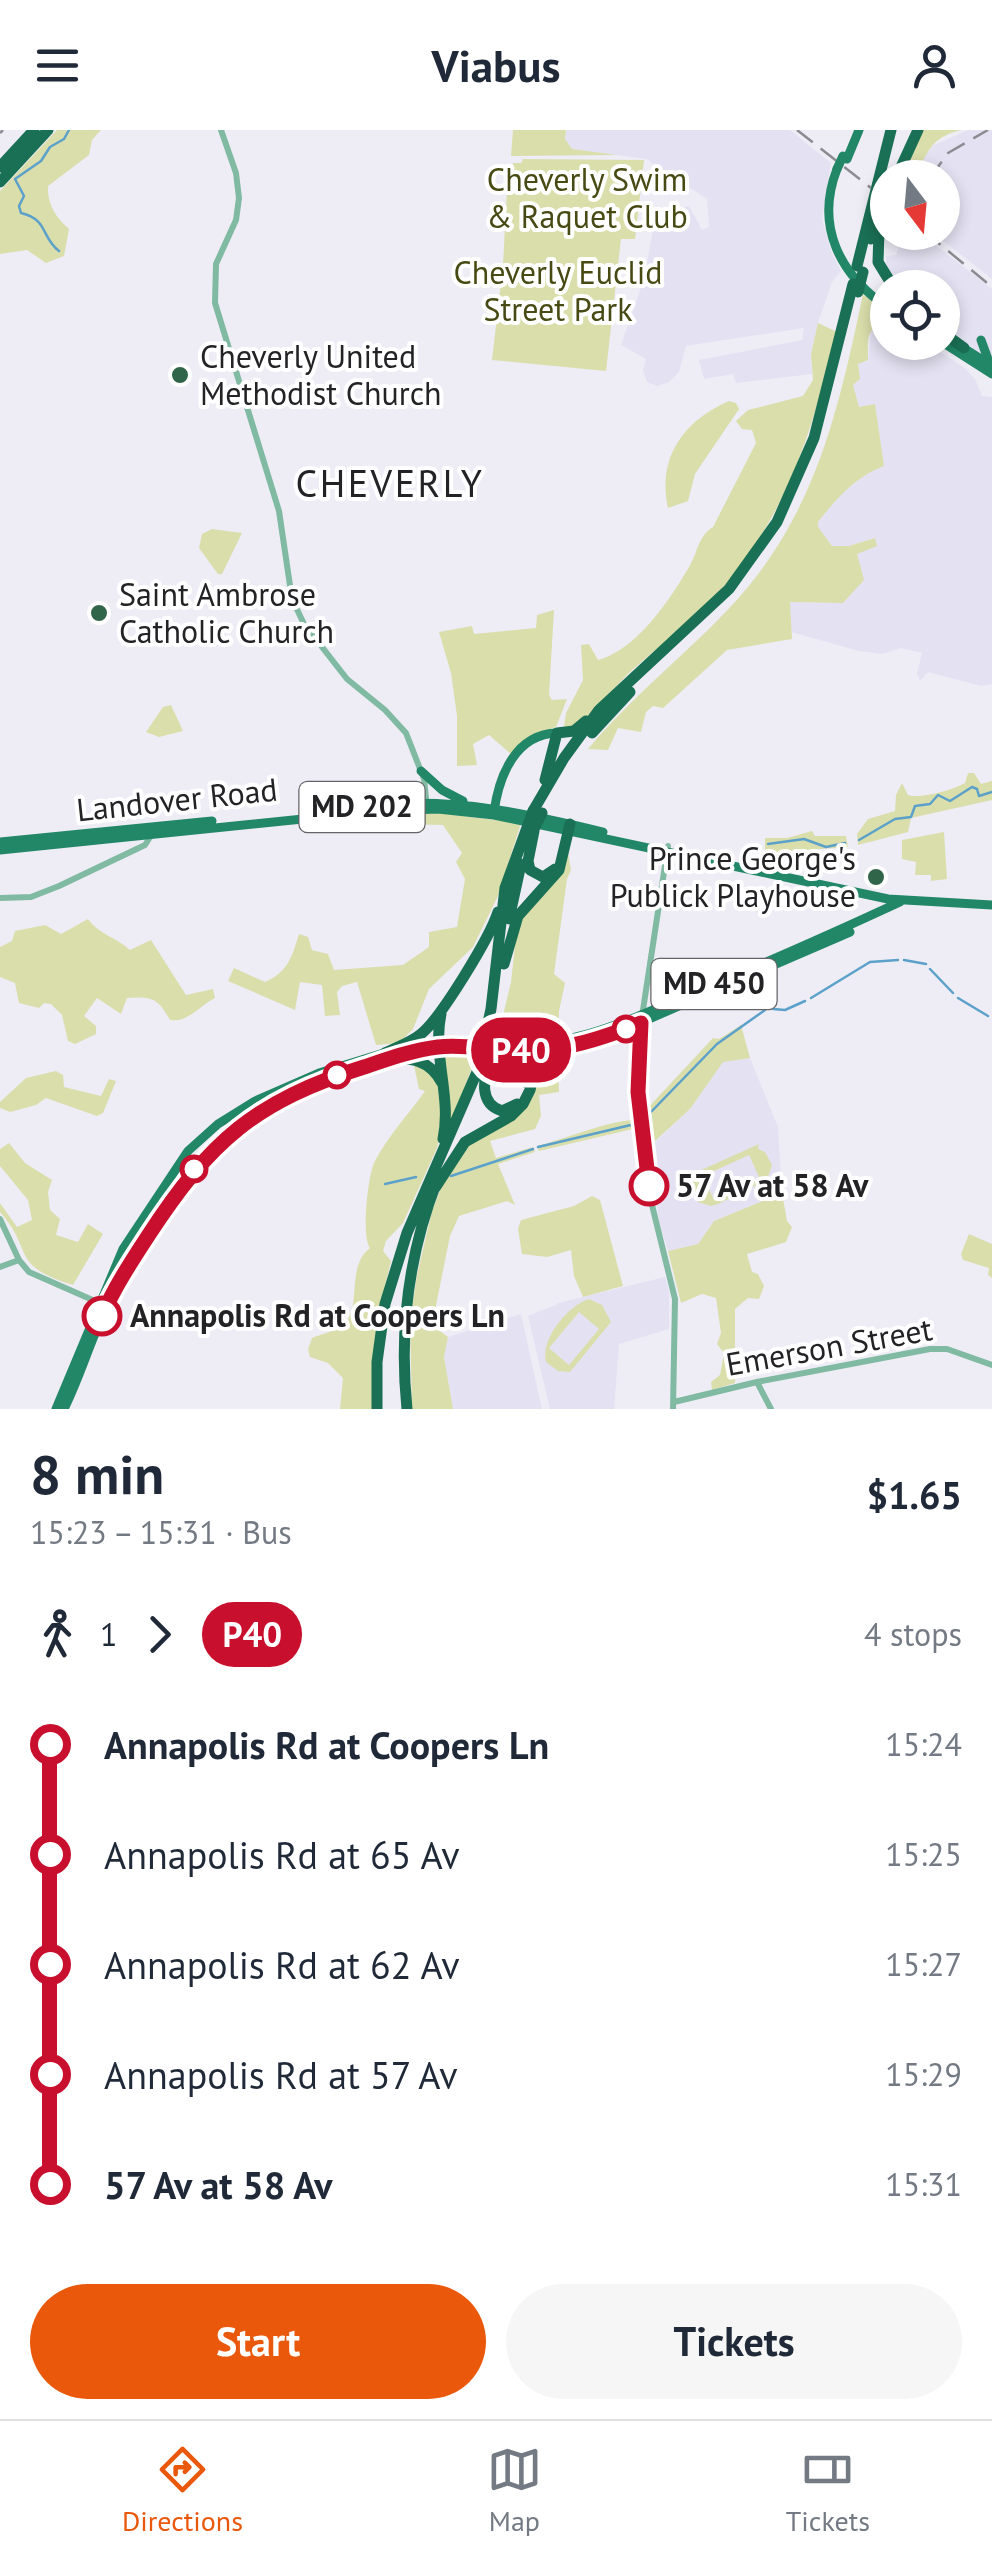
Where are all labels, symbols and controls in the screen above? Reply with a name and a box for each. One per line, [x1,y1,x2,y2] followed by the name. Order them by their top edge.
[432,36,560,94] text: Viabus
[30,38,85,93] icon: menu
[907,38,962,93] icon: person
[486,158,688,237] park label: Cheverly Swim & Raquet Club
[870,160,960,250] north arrow
[870,160,960,360] map controls
[453,251,663,330] park label: Cheverly Euclid Street Park
[870,270,960,360] button: locate
[200,335,442,414] place label: Cheverly United Methodist Church
[169,364,191,386] marker: Cheverly United Methodist Church
[295,458,485,507] district label: CHEVERLY
[119,573,334,652] place label: Saint Ambrose Catholic Church
[88,602,110,624] marker: Saint Ambrose Catholic Church
[74,768,279,830] street label: Landover Road
[300,782,424,832] road number: MD 202
[610,837,856,916] place label: Prince George's Publick Playhouse
[865,866,887,888] marker: Prince George's Publick Playhouse
[652,959,776,1009] road number: MD 450
[613,1016,639,1042] unlabelled marker
[464,1018,578,1082] line badge: P40
[491,1027,551,1073] text: P40
[324,1062,350,1088] unlabelled marker
[181,1156,207,1182] unlabelled marker
[676,1164,869,1206] place label: 57 Av at 58 Av
[630,1167,668,1205] marker: 57 Av at 58 Av
[130,1294,505,1336] place label: Annapolis Rd at Coopers Ln
[83,1297,121,1335] marker: Annapolis Rd at Coopers Ln
[722,1307,935,1385] street label: Emerson Street
[30,1438,164,1509] text: 8 min
[866,1470,962,1519] text: $1.65
[30,1511,292,1553] text: 15:23 – 15:31 · Bus
[30,1607,85,1662] icon: walk
[132,1607,187,1662] icon: forward
[222,1611,282,1657] text: P40
[100,1613,117,1655] text: 1
[864,1613,962,1655] text: 4 stops
[104,1720,549,1769] text: Annapolis Rd at Coopers Ln
[885,1723,962,1765] text: 15:24
[104,1830,460,1879] text: Annapolis Rd at 65 Av
[885,1833,962,1875] text: 15:25
[104,1940,460,1989] text: Annapolis Rd at 62 Av
[885,1943,962,1985] text: 15:27
[104,2050,458,2099] text: Annapolis Rd at 57 Av
[885,2053,962,2095] text: 15:29
[104,2160,332,2209] text: 57 Av at 58 Av
[885,2163,962,2205] text: 15:31
[30,2284,486,2399] button: Start
[506,2284,962,2399] button: Tickets
[122,2442,243,2539] tab: Directions
[487,2442,542,2539] tab: Map
[786,2442,870,2539] tab: Tickets

